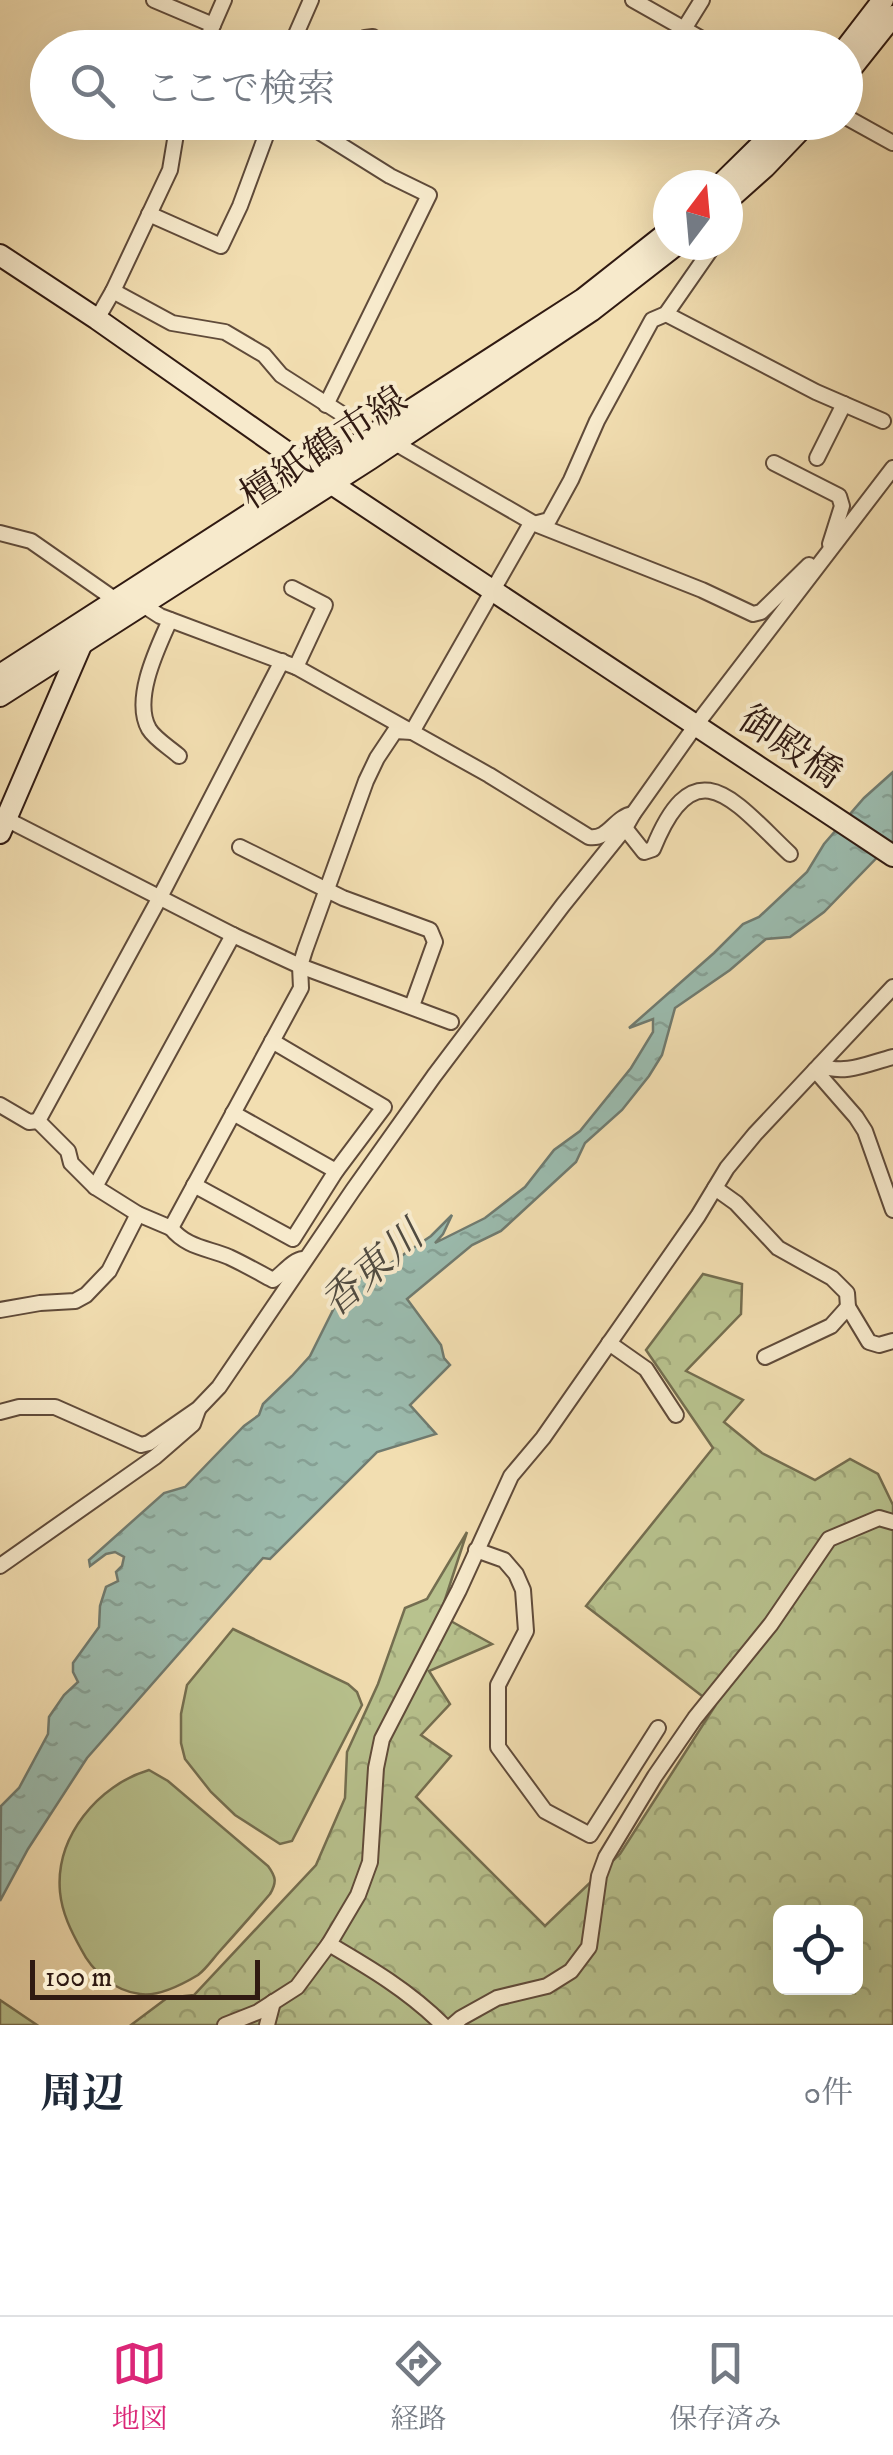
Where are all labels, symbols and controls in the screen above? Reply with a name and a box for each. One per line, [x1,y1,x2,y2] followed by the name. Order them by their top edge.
[30,30,863,140] search box
[65,58,120,113] icon: search
[145,66,335,114] text: ここで検索
[653,170,743,260] north arrow
[231,377,417,521] street label: 檀紙鶴市線
[729,696,851,799] street label: 御殿橋
[311,1209,438,1328] water label: 香東川
[773,1905,863,1995] map controls
[773,1905,863,1995] button: locate
[30,1955,260,2000] scale bar
[45,1960,112,1995] text: 100 m
[40,2069,124,2121] text: 周辺
[804,2074,853,2114] text: 0件
[111,2336,168,2437] tab: 地図
[390,2336,447,2437] tab: 経路
[669,2336,782,2437] tab: 保存済み

